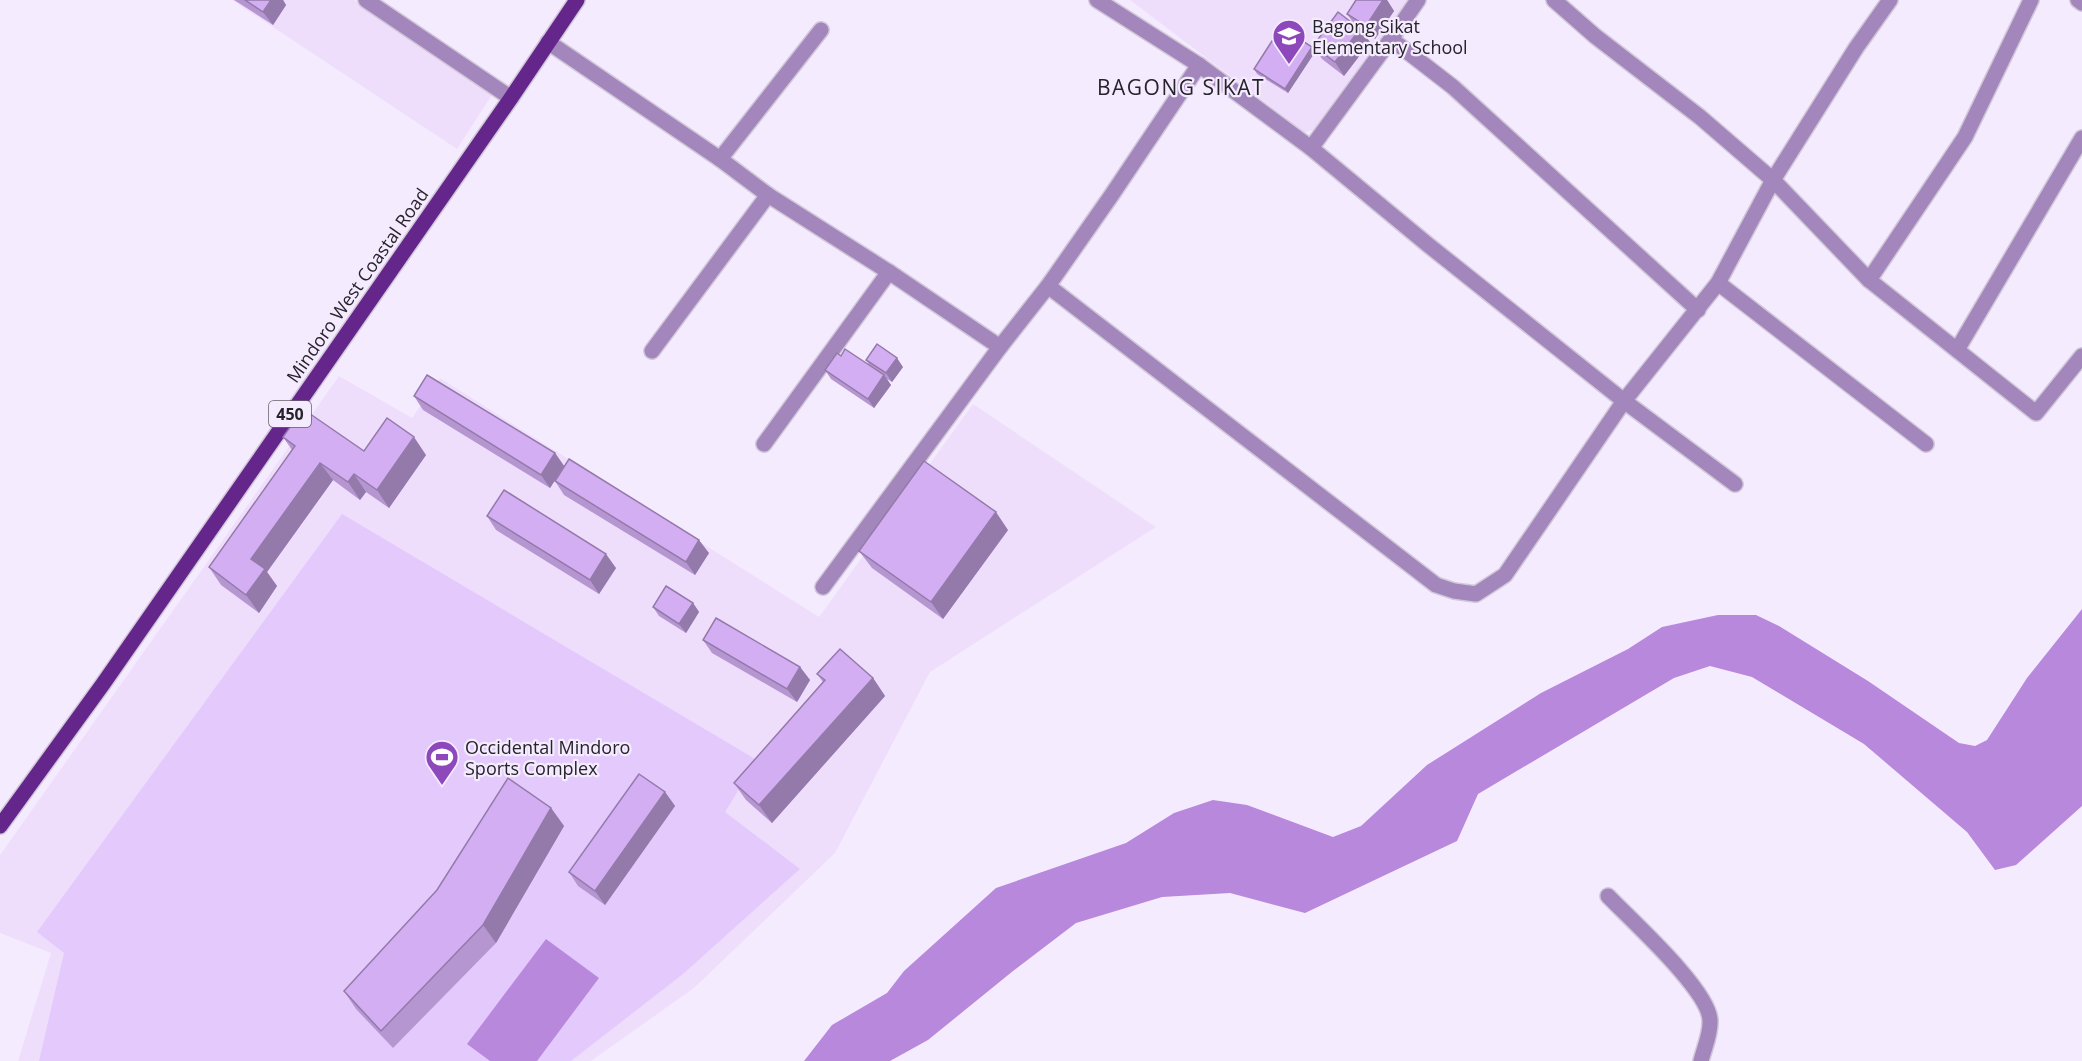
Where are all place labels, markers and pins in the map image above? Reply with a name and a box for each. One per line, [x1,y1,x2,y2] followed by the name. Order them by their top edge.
[1312,14,1468,59] place label: Bagong Sikat Elementary School
[1271,18,1307,65] school or university icon: Bagong Sikat Elementary School
[465,735,630,780] place label: Occidental Mindoro Sports Complex
[424,739,460,786] sports icon: Occidental Mindoro Sports Complex

